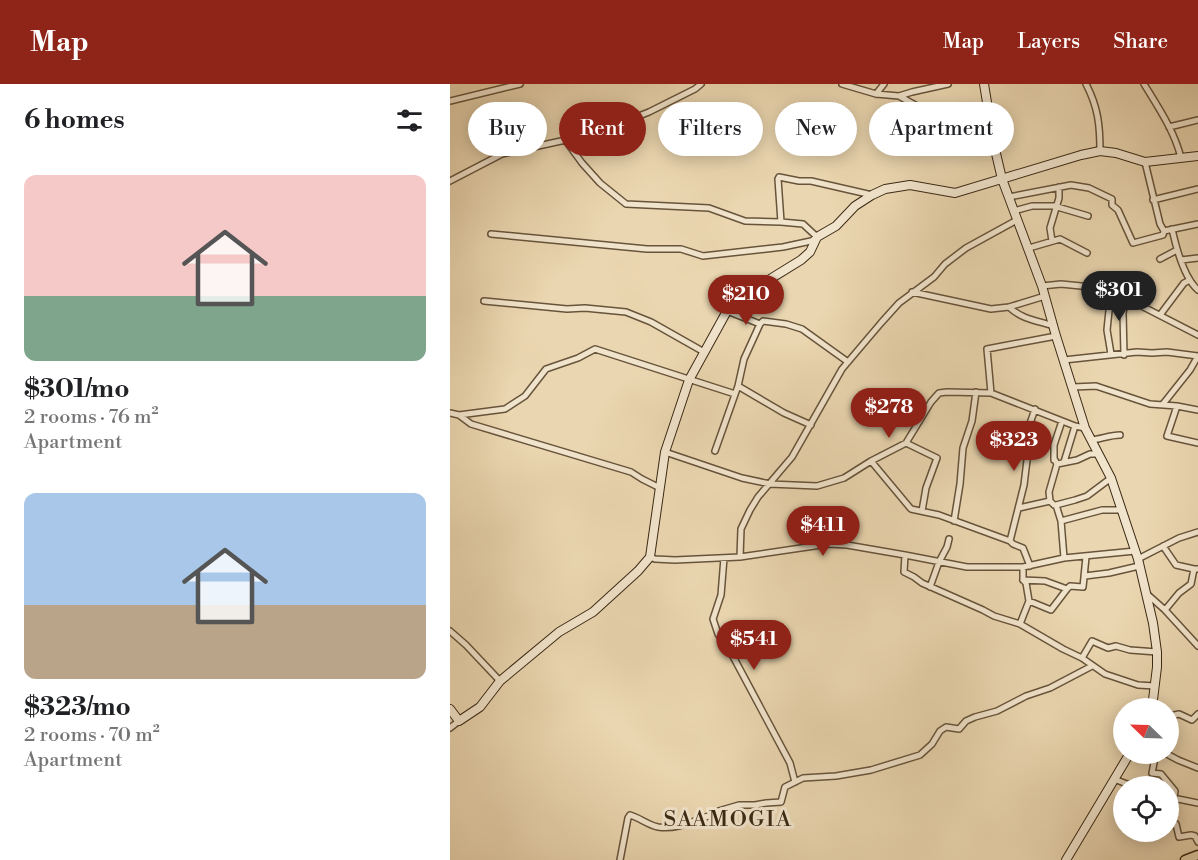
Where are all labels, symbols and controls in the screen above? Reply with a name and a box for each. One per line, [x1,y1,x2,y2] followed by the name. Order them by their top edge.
[30,25,89,60] text: Map
[943,29,984,55] text: Map
[1017,29,1080,55] text: Layers
[1113,29,1168,55] text: Share
[468,102,547,156] chip: Buy
[559,102,646,156] chip: Rent
[658,102,763,156] chip: Filters
[775,102,857,156] chip: New
[869,102,1014,156] chip: Apartment
[24,104,125,136] text: 6 homes
[393,104,426,137] icon: filters
[171,214,279,322] icon: home
[1083,271,1155,322] pin: $301
[710,275,782,326] pin: $210
[1095,278,1143,303] text: $301
[722,282,770,307] text: $210
[24,373,130,405] text: $301/mo
[853,388,925,439] pin: $278
[865,395,913,420] text: $278
[24,405,158,430] text: 2 rooms · 76 m²
[978,421,1050,472] pin: $323
[990,428,1038,453] text: $323
[24,430,122,455] text: Apartment
[787,506,859,557] pin: $411
[801,513,845,538] text: $411
[171,532,279,640] icon: home
[718,620,790,671] pin: $541
[730,627,778,652] text: $541
[24,691,131,723] text: $323/mo
[1113,698,1179,764] north arrow
[1113,698,1179,842] map controls
[24,723,160,748] text: 2 rooms · 70 m²
[24,748,122,773] text: Apartment
[1113,776,1179,842] button: locate
[664,806,793,833] district label: SAAMOGIA

